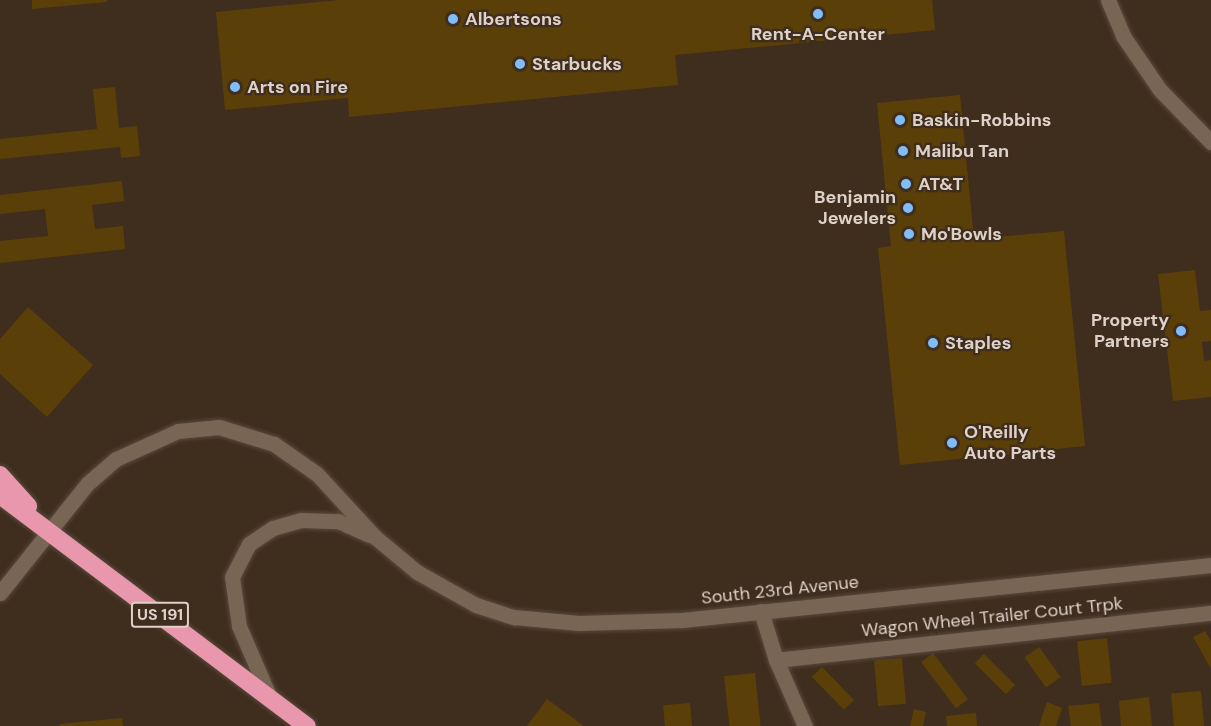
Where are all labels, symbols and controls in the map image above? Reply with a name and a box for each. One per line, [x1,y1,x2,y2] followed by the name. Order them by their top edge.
[811,7,825,21] marker: Rent-A-Center
[465,8,562,30] place label: Albertsons
[446,12,460,26] marker: Albertsons
[751,23,885,45] place label: Rent-A-Center
[532,53,622,75] place label: Starbucks
[513,57,527,71] marker: Starbucks
[247,76,348,98] place label: Arts on Fire
[228,80,242,94] marker: Arts on Fire
[912,109,1051,131] place label: Baskin-Robbins
[893,113,907,127] marker: Baskin-Robbins
[915,140,1009,162] place label: Malibu Tan
[896,144,910,158] marker: Malibu Tan
[918,173,963,195] place label: AT&T
[899,177,913,191] marker: AT&T
[814,187,896,230] place label: Benjamin Jewelers
[901,201,915,215] marker: Benjamin Jewelers
[921,223,1002,245] place label: Mo'Bowls
[902,227,916,241] marker: Mo'Bowls
[1091,310,1169,352] place label: Property Partners
[1174,324,1188,338] marker: Property Partners
[945,332,1011,354] place label: Staples
[926,336,940,350] marker: Staples
[964,422,1056,464] place label: O'Reilly Auto Parts
[945,436,959,450] marker: O'Reilly Auto Parts
[700,571,860,609] street label: South 23rd Avenue
[860,593,1124,641] street label: Wagon Wheel Trailer Court Trpk
[130,602,190,628] road number: US 191

